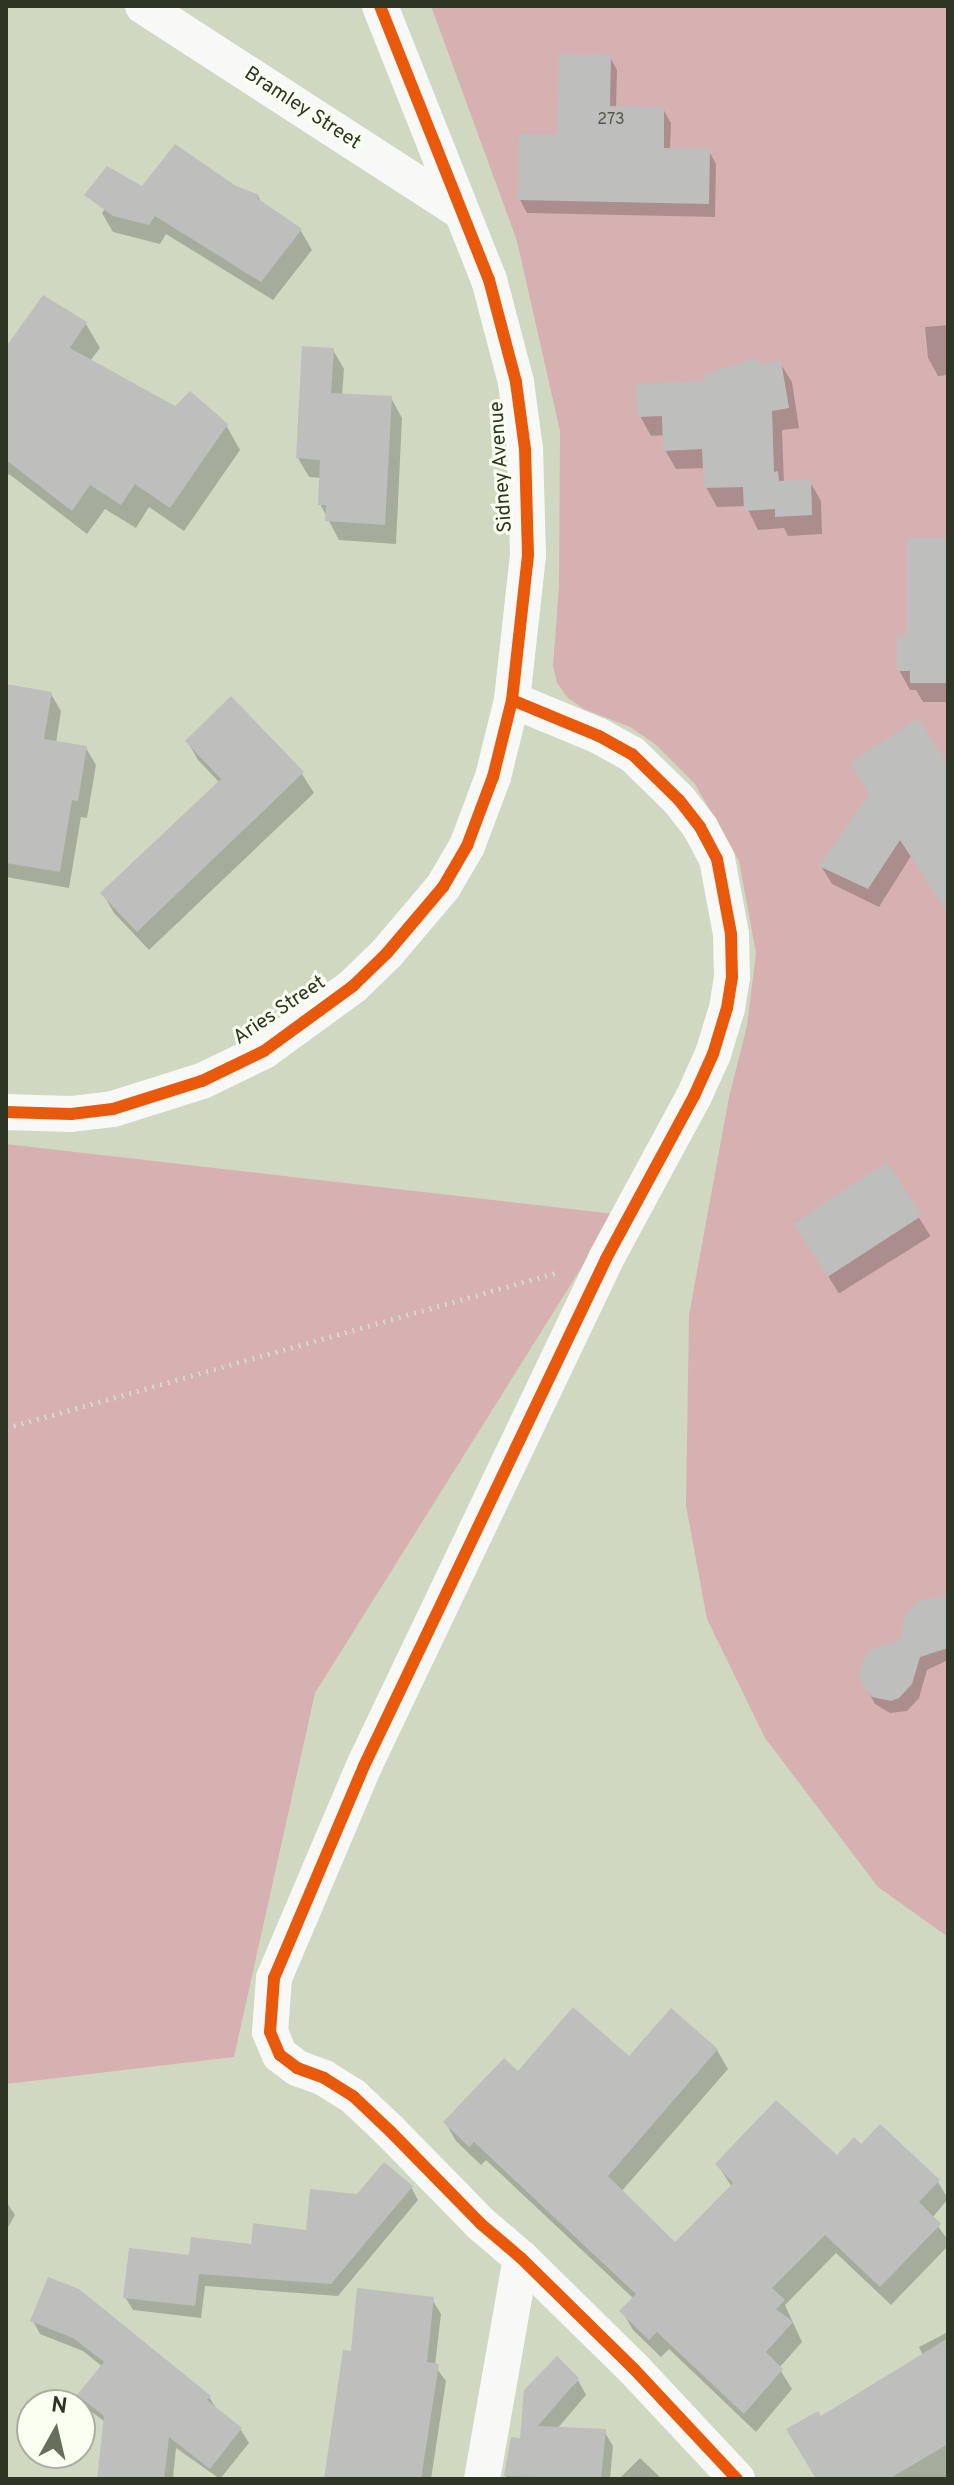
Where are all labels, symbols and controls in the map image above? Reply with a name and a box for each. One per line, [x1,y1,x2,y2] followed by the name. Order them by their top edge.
[239,62,365,156] street label: Bramley Street
[597,110,625,130] house number: 273
[485,400,519,534] street label: Sidney Avenue
[229,971,331,1051] street label: Aries Street
[16,2389,96,2469] north arrow
[49,2392,69,2421] text: N

